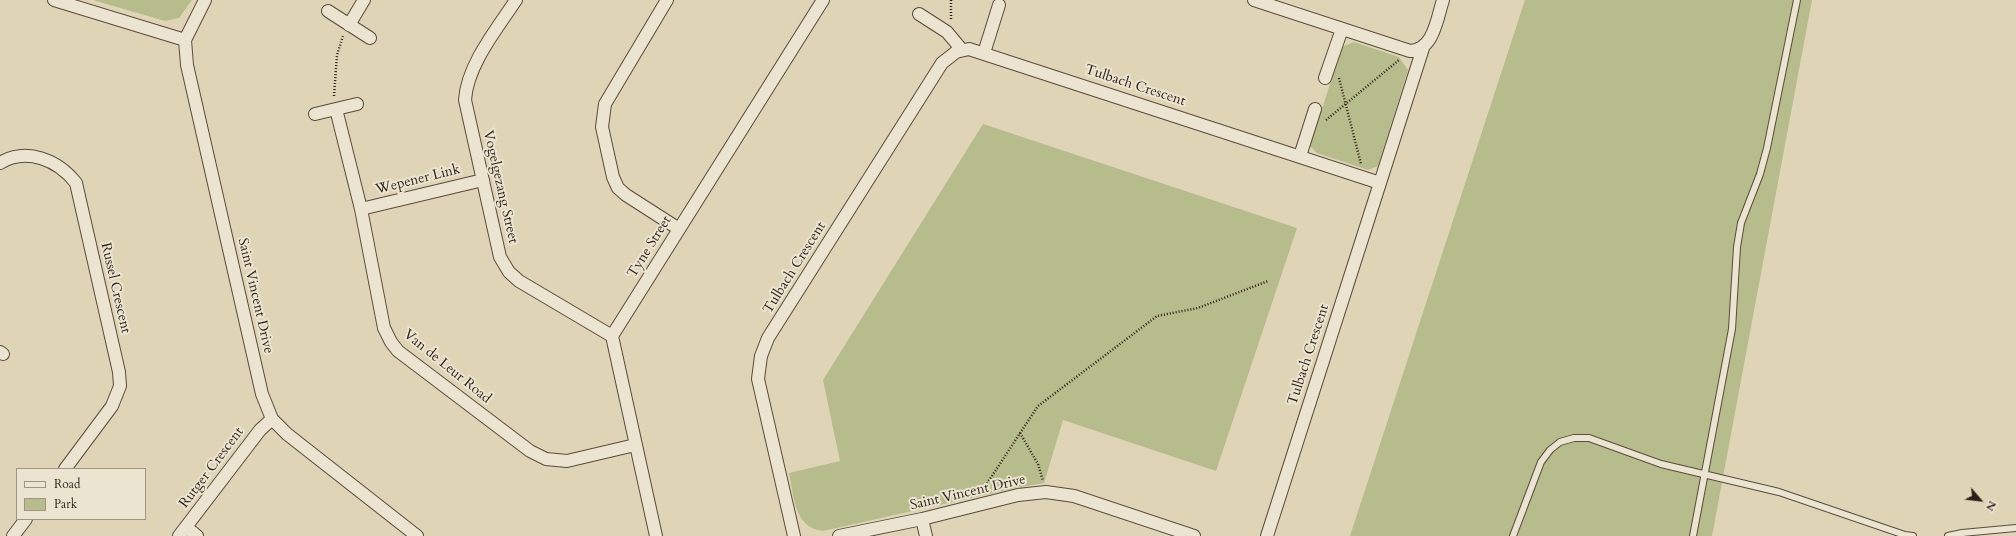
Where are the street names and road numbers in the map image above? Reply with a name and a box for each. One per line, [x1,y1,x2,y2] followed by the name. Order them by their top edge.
[1083,62,1187,110] street label: Tulbach Crescent
[479,129,521,245] street label: Vogelgezang Street
[374,161,462,199] street label: Wepener Link
[624,213,676,281] street label: Tyne Street
[760,219,830,317] street label: Tulbach Crescent
[234,237,276,355] street label: Saint Vincent Drive
[96,241,134,335] street label: Russel Crescent
[1285,303,1333,407] street label: Tulbach Crescent
[400,327,494,407] street label: Van de Leur Road
[176,424,248,512] street label: Rutger Crescent
[909,472,1027,514] street label: Saint Vincent Drive

